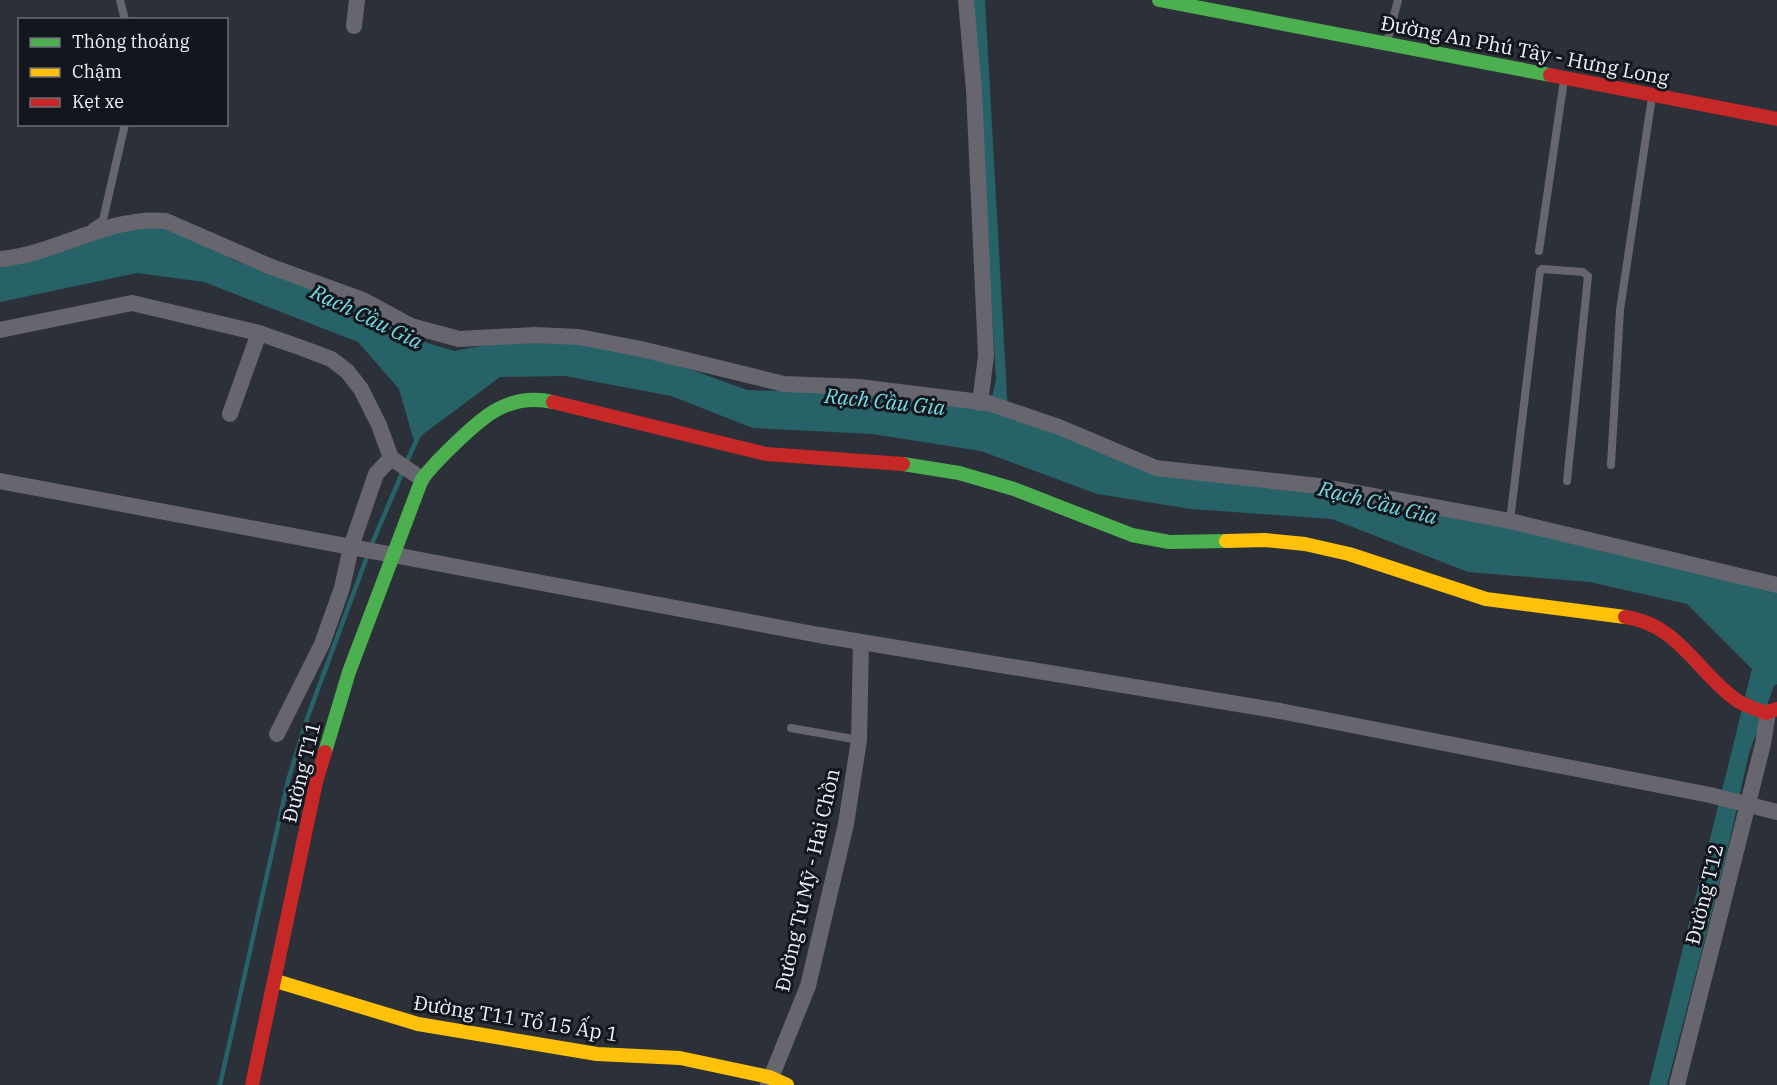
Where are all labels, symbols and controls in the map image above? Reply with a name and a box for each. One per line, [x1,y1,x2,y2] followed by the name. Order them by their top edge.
[1379,9,1672,91] street label: Đường An Phú Tây - Hưng Long
[18,18,228,126] legend
[72,30,190,53] text: Thông thoáng
[72,60,122,83] text: Chậm
[72,90,124,113] text: Kẹt xe
[306,276,428,355] water label: Rạch Cầu Gia
[822,381,947,421] water label: Rạch Cầu Gia
[1315,474,1441,530] water label: Rạch Cầu Gia
[275,719,327,825] street label: Đường T11
[768,766,846,994] street label: Đường Tư Mỹ - Hai Chồn
[1678,841,1730,947] street label: Đường T12
[412,987,621,1048] street label: Đường T11 Tổ 15 Ấp 1

